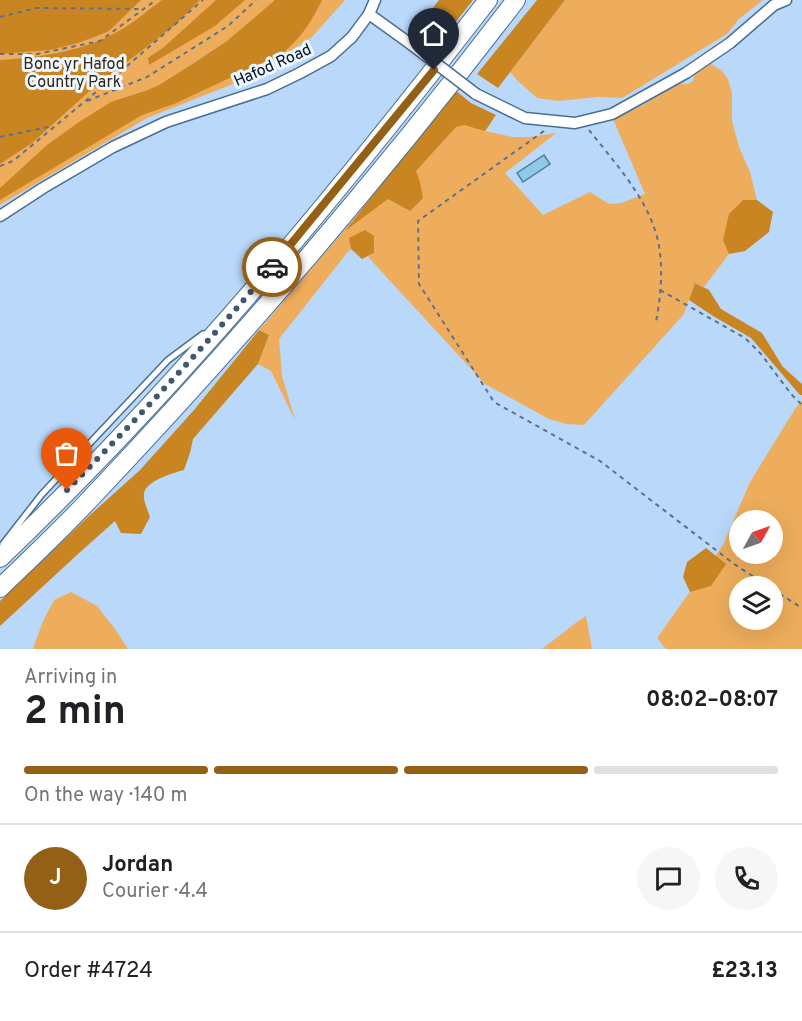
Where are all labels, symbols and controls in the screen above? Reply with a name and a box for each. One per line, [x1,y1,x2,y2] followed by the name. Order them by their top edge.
[408,8,459,70] pin
[417,17,450,50] icon: home
[231,40,315,92] street label: Hafod Road
[23,55,125,93] park label: Bonc yr Hafod Country Park
[242,237,302,297] courier
[256,251,289,284] icon: car
[41,428,92,490] pin
[50,437,83,470] icon: bag
[729,510,783,564] north arrow
[729,510,783,630] map controls
[729,576,783,630] button: layers
[24,665,117,691] text: Arriving in
[646,687,778,714] text: 08:02–08:07
[24,689,126,738] text: 2 min
[24,783,187,809] text: On the way · 140 m
[637,847,700,910] button: chat
[715,847,778,910] button: phone
[102,852,173,879] text: Jordan
[49,865,62,892] text: J
[102,879,208,905] text: Courier · 4.4
[24,958,153,985] text: Order #4724
[711,958,778,985] text: £23.13

